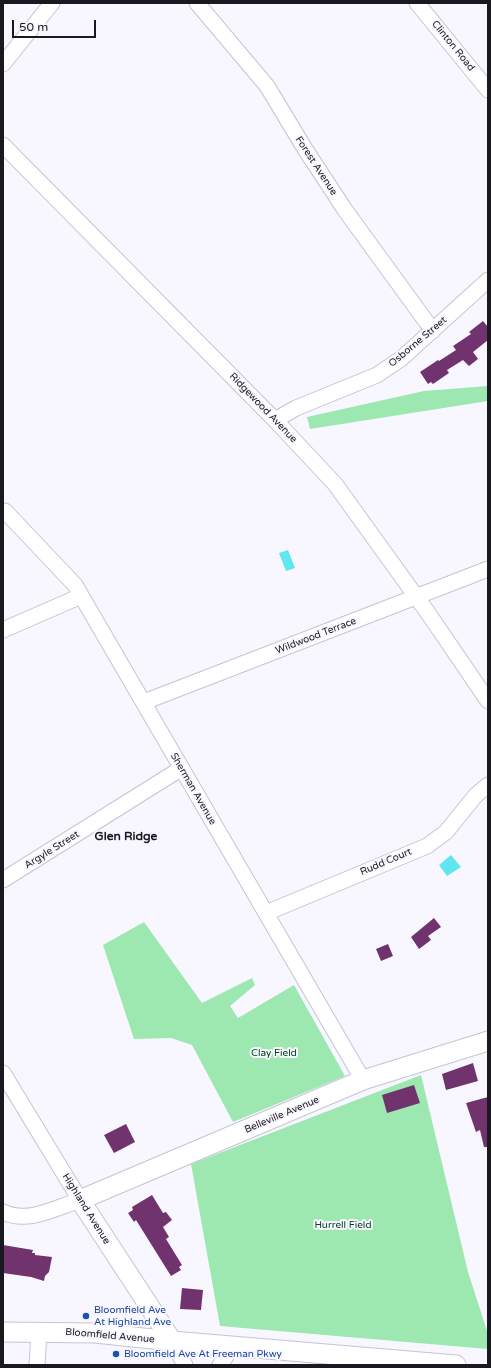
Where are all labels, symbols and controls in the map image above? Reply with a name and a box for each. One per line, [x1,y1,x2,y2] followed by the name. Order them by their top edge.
[14,12,98,38] scale bar
[429,18,477,74] street label: Clinton Road
[19,20,48,34] text: 50 m
[292,134,340,198] street label: Forest Avenue
[387,314,449,370] street label: Osborne Street
[227,371,299,445] street label: Ridgewood Avenue
[274,615,358,657] street label: Wildwood Terrace
[168,751,218,827] street label: Sherman Avenue
[22,828,82,872] street label: Argyle Street
[95,830,157,844] district label: Glen Ridge
[358,846,414,878] street label: Rudd Court
[251,1047,297,1059] park label: Clay Field
[243,1094,321,1136] street label: Belleville Avenue
[59,1171,113,1247] street label: Highland Avenue
[314,1219,372,1231] park label: Hurrell Field
[94,1304,171,1328] place label: Bloomfield Ave At Highland Ave
[81,1311,91,1321] marker: Bloomfield Ave At Highland Ave
[65,1326,155,1346] street label: Bloomfield Avenue
[124,1348,282,1360] place label: Bloomfield Ave At Freeman Pkwy
[111,1349,121,1359] marker: Bloomfield Ave At Freeman Pkwy

